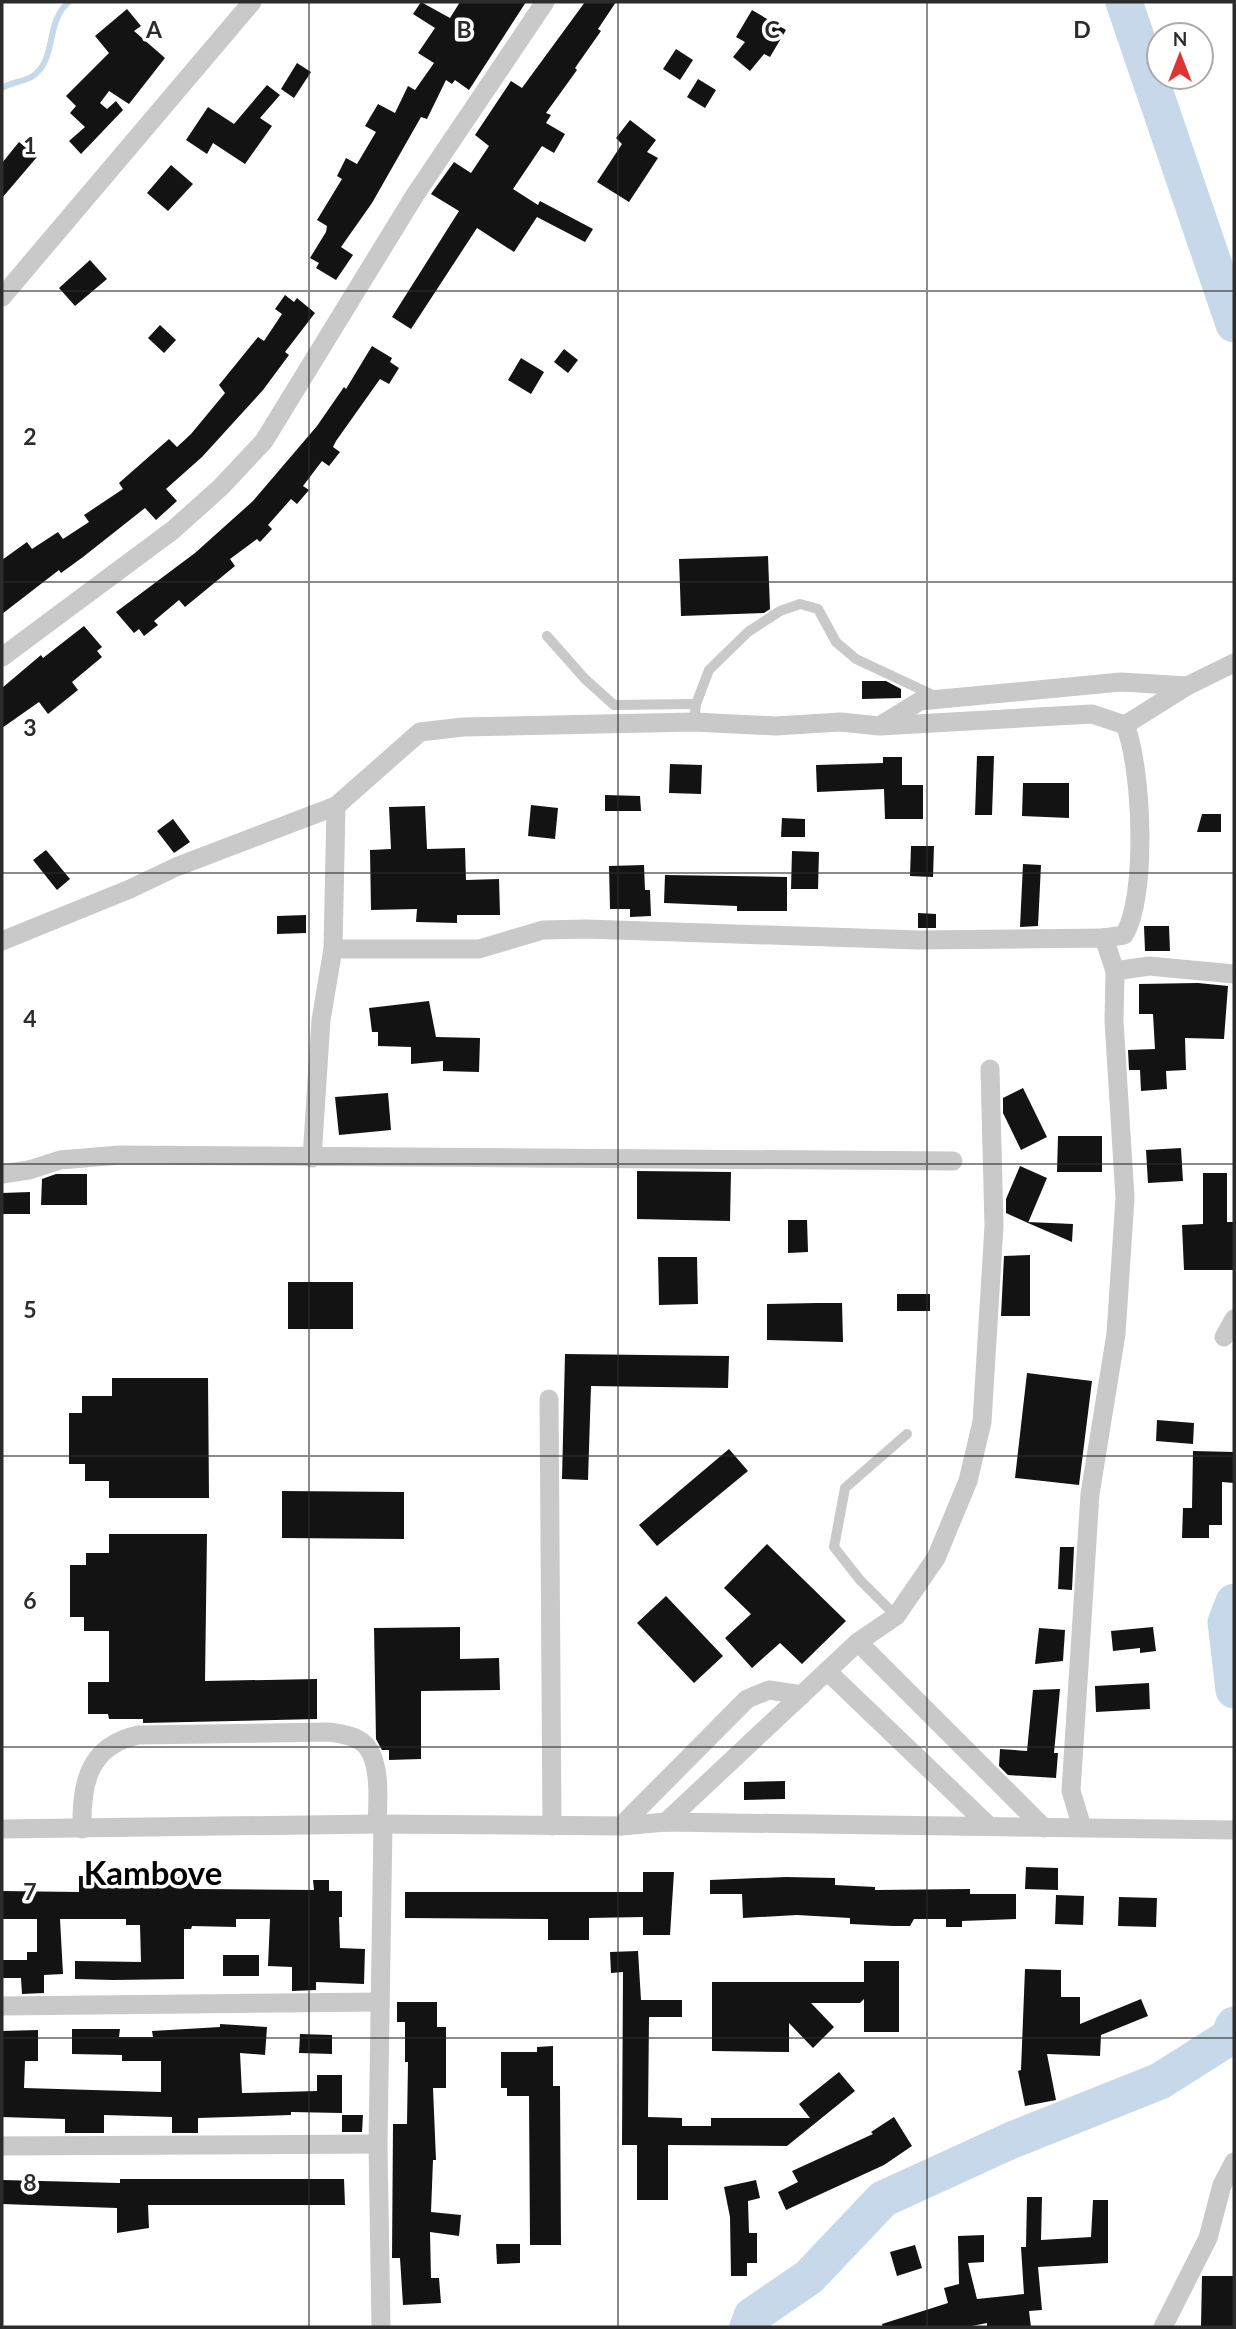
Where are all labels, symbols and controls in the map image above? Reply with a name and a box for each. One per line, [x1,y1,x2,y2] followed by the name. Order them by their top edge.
[145,15,163,43] text: A
[456,15,472,43] text: B
[764,15,780,43] text: C
[1073,15,1091,43] text: D
[1145,21,1215,91] north arrow
[1173,27,1187,50] text: N
[23,131,37,159] text: 1
[23,422,37,450] text: 2
[23,713,37,741] text: 3
[23,1004,37,1032] text: 4
[23,1295,37,1323] text: 5
[23,1586,37,1614] text: 6
[84,1852,222,1892] district label: Kambove
[23,1877,37,1905] text: 7
[23,2168,37,2196] text: 8

